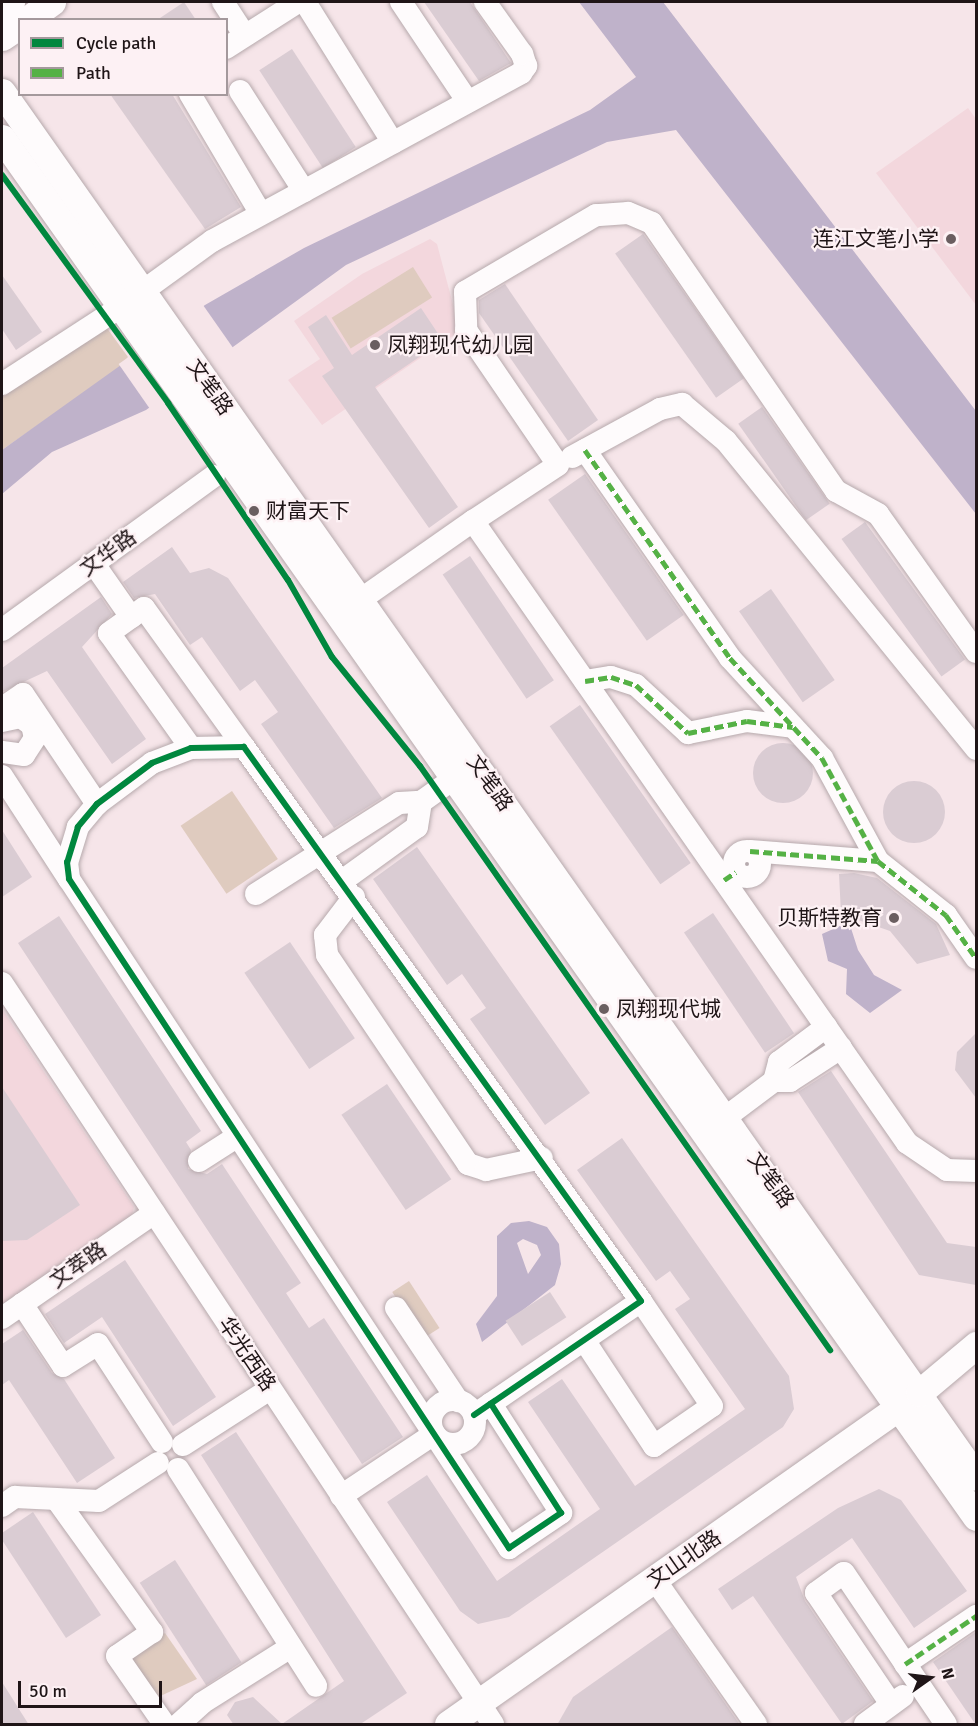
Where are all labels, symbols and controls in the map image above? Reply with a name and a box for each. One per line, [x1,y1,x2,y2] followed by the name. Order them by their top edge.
[18,18,228,96] legend
[76,32,156,54] text: Cycle path
[76,62,111,84] text: Path
[813,226,939,252] place label: 连江文笔小学
[944,232,958,246] marker: 连江文笔小学
[387,332,534,358] place label: 凤翔现代幼儿园
[368,338,382,352] marker: 凤翔现代幼儿园
[182,354,238,420] street label: 文笔路
[266,498,350,524] place label: 财富天下
[247,504,261,518] marker: 财富天下
[75,524,141,582] street label: 文华路
[462,750,518,816] street label: 文笔路
[777,905,882,931] place label: 贝斯特教育
[887,911,901,925] marker: 贝斯特教育
[616,996,721,1022] place label: 凤翔现代城
[597,1002,611,1016] marker: 凤翔现代城
[743,1147,799,1213] street label: 文笔路
[45,1237,111,1293] street label: 文萃路
[213,1312,281,1396] street label: 华光西路
[642,1525,726,1593] street label: 文山北路
[900,1648,960,1708] north arrow
[936,1666,959,1681] text: N
[21,1669,165,1707] scale bar
[29,1680,67,1702] text: 50 m

